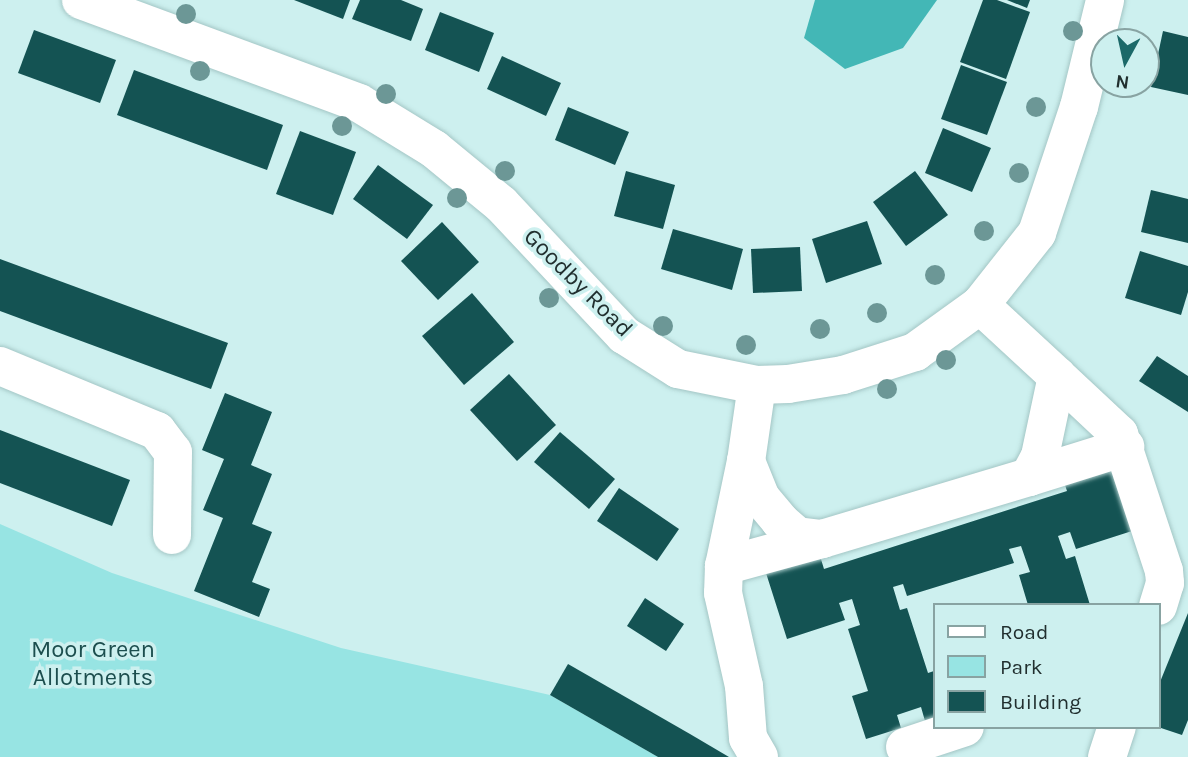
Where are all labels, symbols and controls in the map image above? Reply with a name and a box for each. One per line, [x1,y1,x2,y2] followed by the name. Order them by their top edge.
[1090,28,1160,98] north arrow
[1114,70,1131,94] text: N
[518,223,638,343] street label: Goodby Road
[932,603,1160,729] legend
[1000,620,1048,644] text: Road
[31,636,155,692] park label: Moor Green Allotments
[1000,655,1043,679] text: Park
[1000,690,1081,714] text: Building

